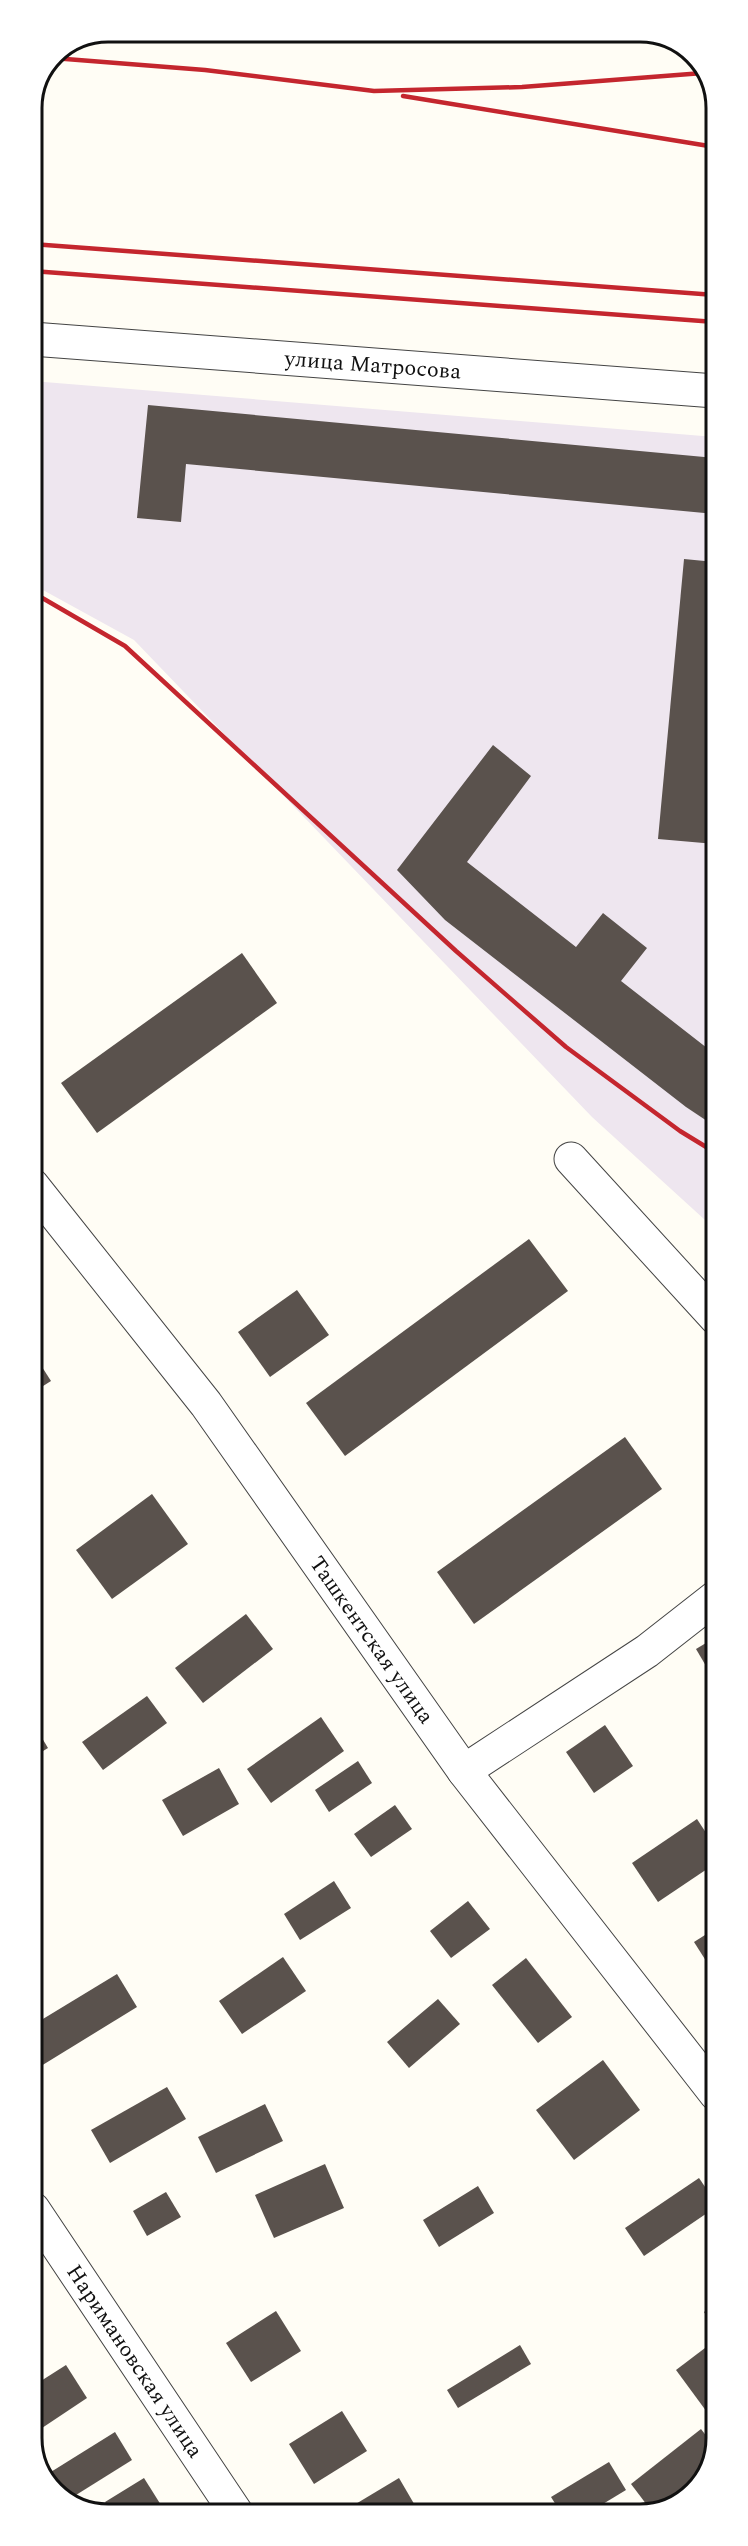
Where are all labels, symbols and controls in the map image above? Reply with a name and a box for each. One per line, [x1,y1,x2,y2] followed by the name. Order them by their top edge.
[283,342,463,388] street label: улица Матросова
[301,1549,443,1731] street label: Ташкентская улица
[58,2258,212,2465] street label: Наримановская улица

